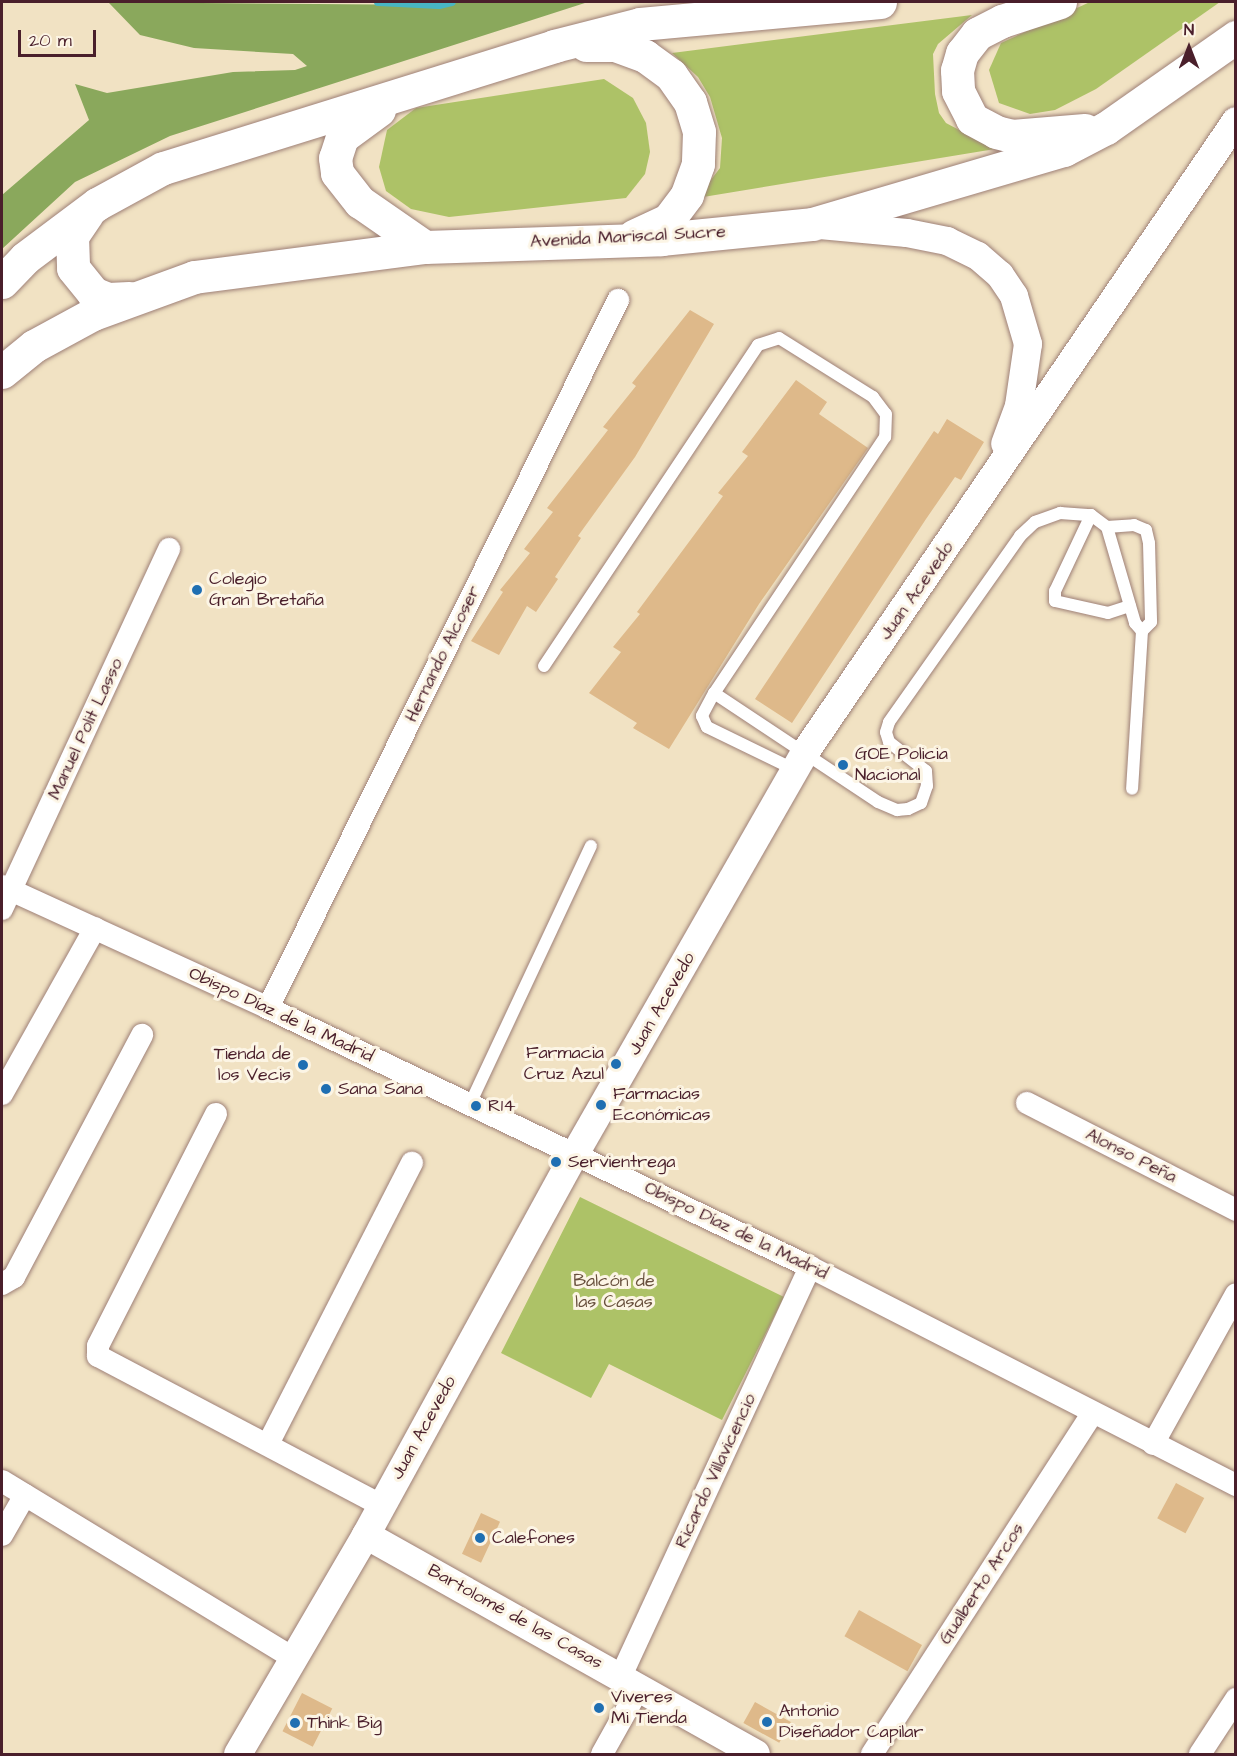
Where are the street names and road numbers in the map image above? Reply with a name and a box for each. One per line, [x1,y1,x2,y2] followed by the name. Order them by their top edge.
[530,221,726,253] street label: Avenida Mariscal Sucre
[875,538,959,644] street label: Juan Acevedo
[401,582,485,726] street label: Hernando Alcoser
[44,655,128,803] street label: Manuel Polit Lasso
[624,949,700,1059] street label: Juan Acevedo
[185,963,377,1067] street label: Obispo Díaz de la Madrid
[1082,1124,1180,1188] street label: Alonso Peña
[641,1177,831,1285] street label: Obispo Díaz de la Madrid
[387,1372,461,1484] street label: Juan Acevedo
[671,1390,761,1552] street label: Ricardo Villavicencio
[935,1519,1029,1649] street label: Gualberto Arcos
[424,1560,606,1674] street label: Bartolomé de las Casas

